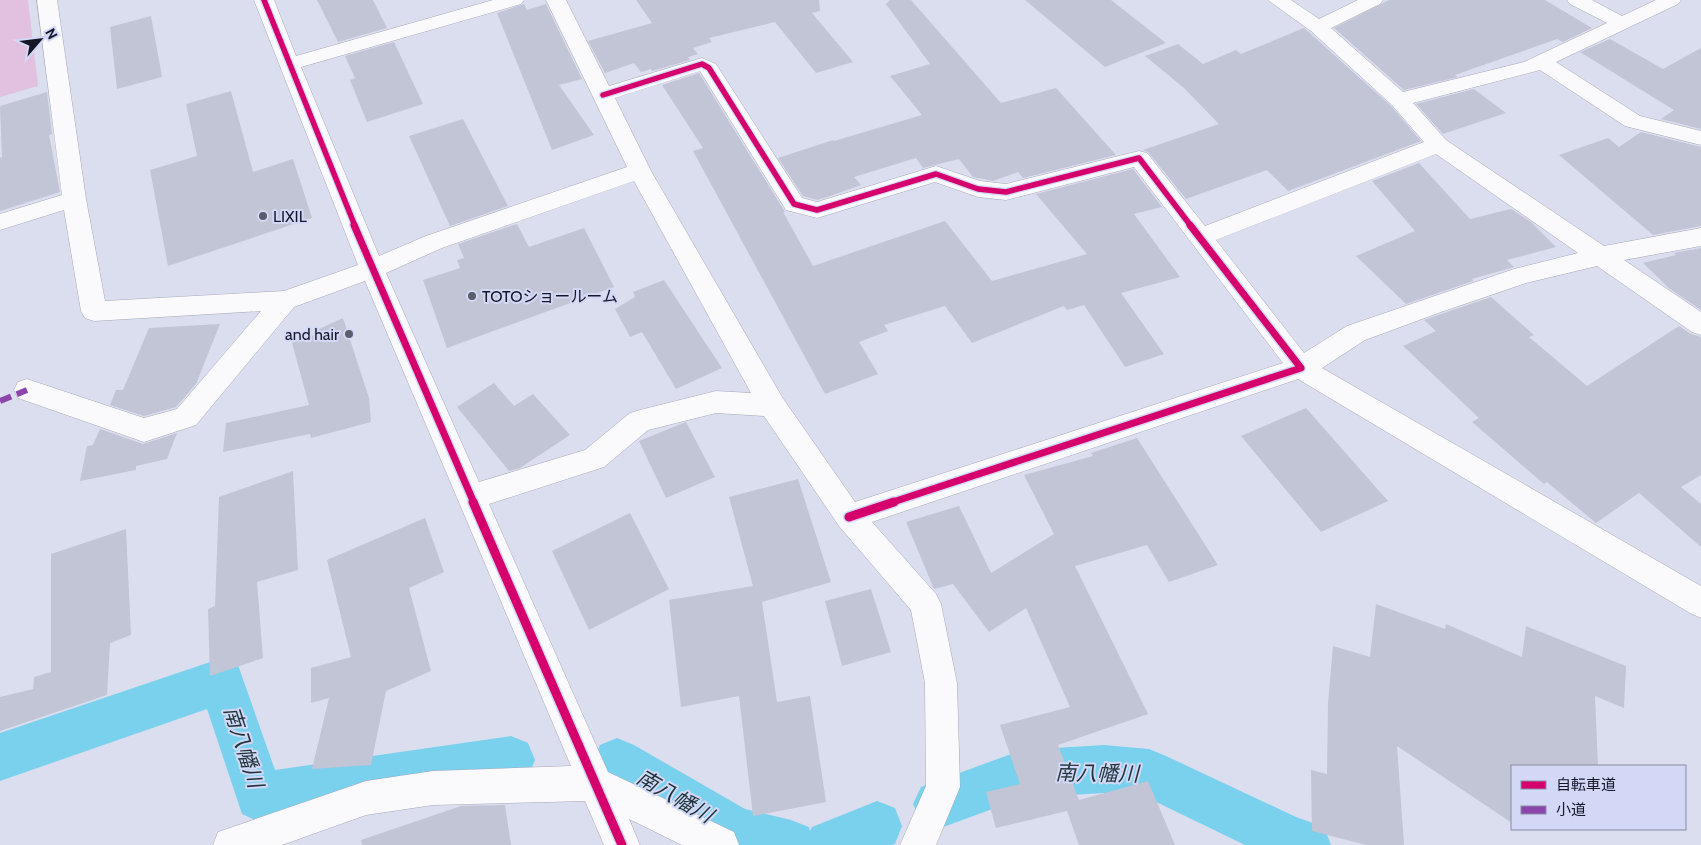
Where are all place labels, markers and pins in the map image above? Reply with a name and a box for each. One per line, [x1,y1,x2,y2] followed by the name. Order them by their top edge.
[273,207,307,226] place label: LIXIL
[257,210,269,222] marker: LIXIL
[482,287,618,306] place label: TOTOショールーム
[466,290,478,302] marker: TOTOショールーム
[285,325,340,344] place label: and hair
[343,328,355,340] marker: and hair

